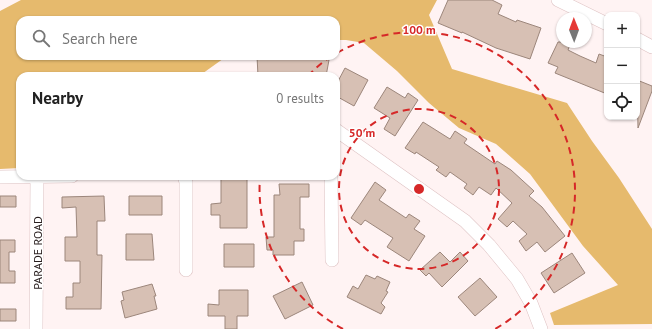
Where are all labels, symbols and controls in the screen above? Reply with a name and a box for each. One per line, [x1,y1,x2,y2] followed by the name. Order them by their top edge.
[556,12,592,48] north arrow
[604,12,640,120] map controls
[604,12,640,48] button: +
[16,16,340,60] search box
[402,22,436,37] text: 100 m
[30,27,52,49] icon: search
[62,29,138,48] text: Search here
[604,48,640,84] button: −
[604,84,640,120] button: locate
[32,87,83,109] text: Nearby
[276,90,324,107] text: 0 results
[349,125,375,140] text: 50 m
[412,182,426,196] centre of rings
[30,216,45,290] street label: PARADE ROAD

